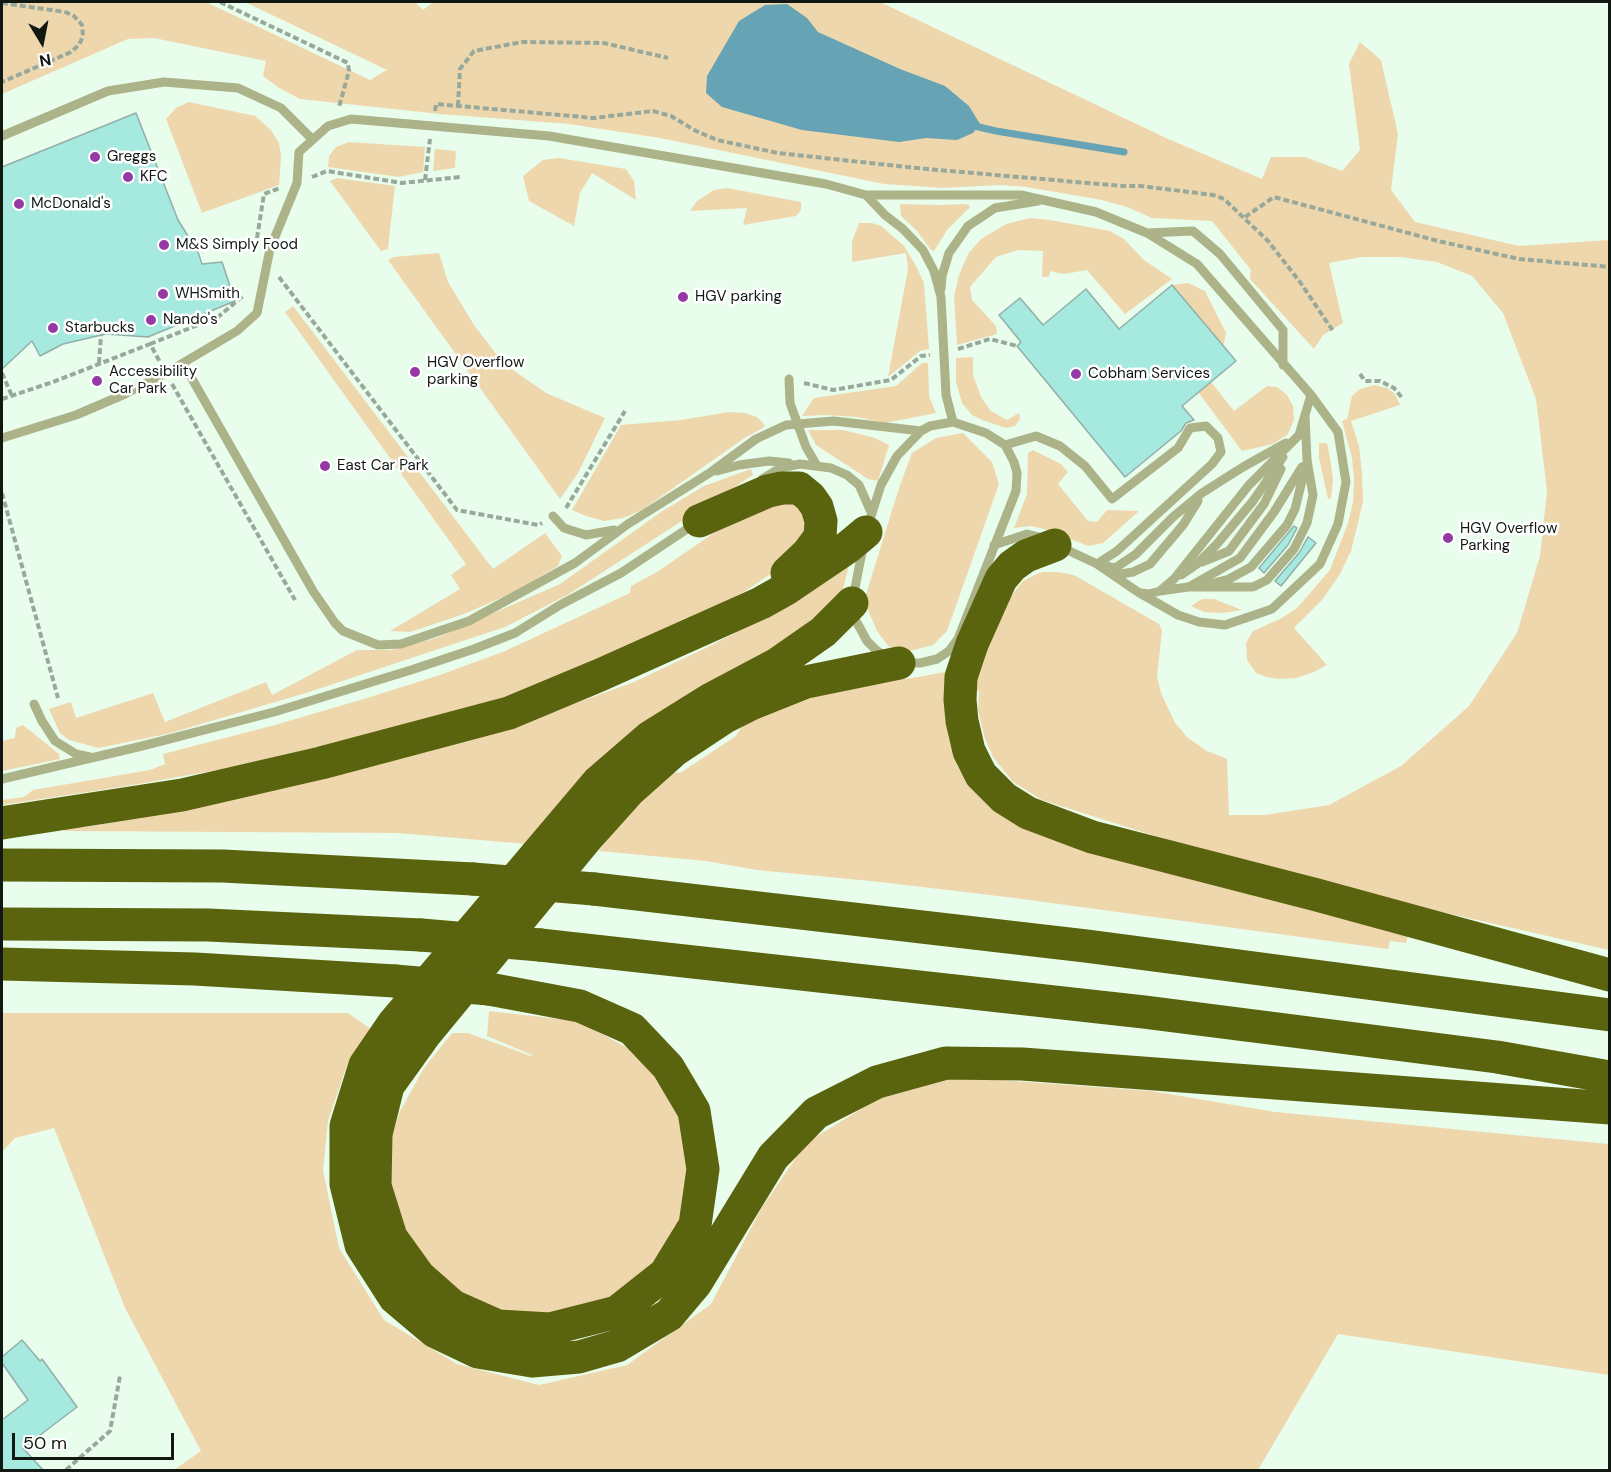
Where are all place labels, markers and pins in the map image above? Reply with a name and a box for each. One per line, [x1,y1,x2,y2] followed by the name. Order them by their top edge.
[107,148,156,166] place label: Greggs
[88,150,102,164] marker: Greggs
[140,168,168,186] place label: KFC
[121,170,135,184] marker: KFC
[31,195,111,213] place label: McDonald's
[12,197,26,211] marker: McDonald's
[176,236,298,254] place label: M&S Simply Food
[157,238,171,252] marker: M&S Simply Food
[175,285,240,303] place label: WHSmith
[156,287,170,301] marker: WHSmith
[695,288,782,306] place label: HGV parking
[676,290,690,304] marker: HGV parking
[163,311,218,329] place label: Nando's
[144,313,158,327] marker: Nando's
[65,319,135,337] place label: Starbucks
[46,321,60,335] marker: Starbucks
[427,354,524,389] place label: HGV Overflow parking
[109,363,197,398] place label: Accessibility Car Park
[408,365,422,379] marker: HGV Overflow parking
[1088,365,1210,383] place label: Cobham Services
[1069,367,1083,381] marker: Cobham Services
[90,374,104,388] marker: Accessibility Car Park
[337,457,429,475] place label: East Car Park
[318,459,332,473] marker: East Car Park
[1460,520,1557,555] place label: HGV Overflow Parking
[1441,531,1455,545] marker: HGV Overflow Parking

